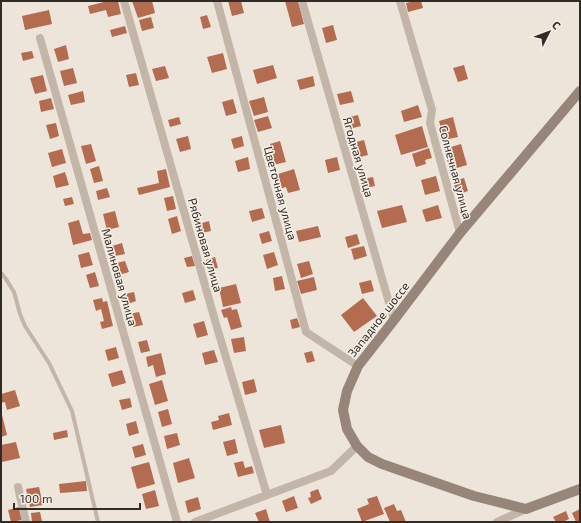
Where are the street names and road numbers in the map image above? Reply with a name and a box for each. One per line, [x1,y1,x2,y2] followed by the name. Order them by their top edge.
[340,115,377,199] street label: Ягодная улица
[436,124,475,221] street label: Солнечная улица
[261,145,300,242] street label: Цветочная улица
[185,196,226,294] street label: Рябиновая улица
[98,227,141,328] street label: Малиновая улица
[344,279,412,359] street label: Западное шоссе

